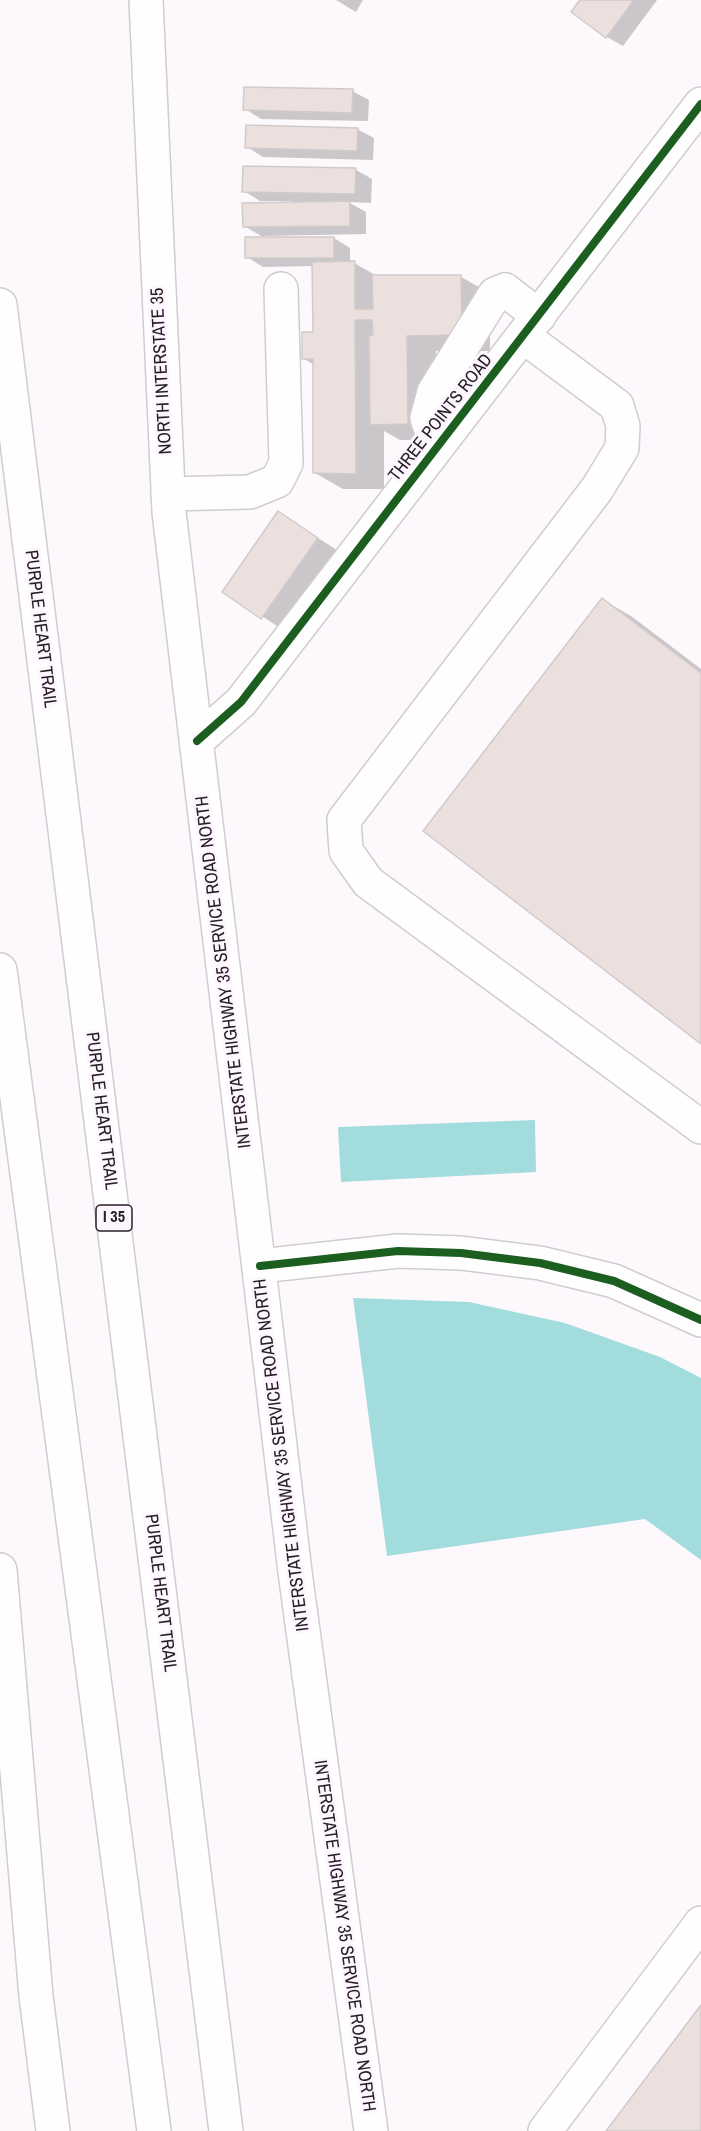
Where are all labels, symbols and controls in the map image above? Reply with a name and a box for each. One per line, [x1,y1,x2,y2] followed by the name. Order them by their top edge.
[147,287,177,455] street label: NORTH INTERSTATE 35
[385,350,497,486] street label: THREE POINTS ROAD
[20,549,60,709] street label: PURPLE HEART TRAIL
[192,795,256,1149] street label: INTERSTATE HIGHWAY 35 SERVICE ROAD NORTH
[81,1031,121,1191] street label: PURPLE HEART TRAIL
[96,1205,132,1231] road number: I 35
[250,1278,314,1632] street label: INTERSTATE HIGHWAY 35 SERVICE ROAD NORTH
[140,1513,180,1673] street label: PURPLE HEART TRAIL
[309,1759,379,2113] street label: INTERSTATE HIGHWAY 35 SERVICE ROAD NORTH

